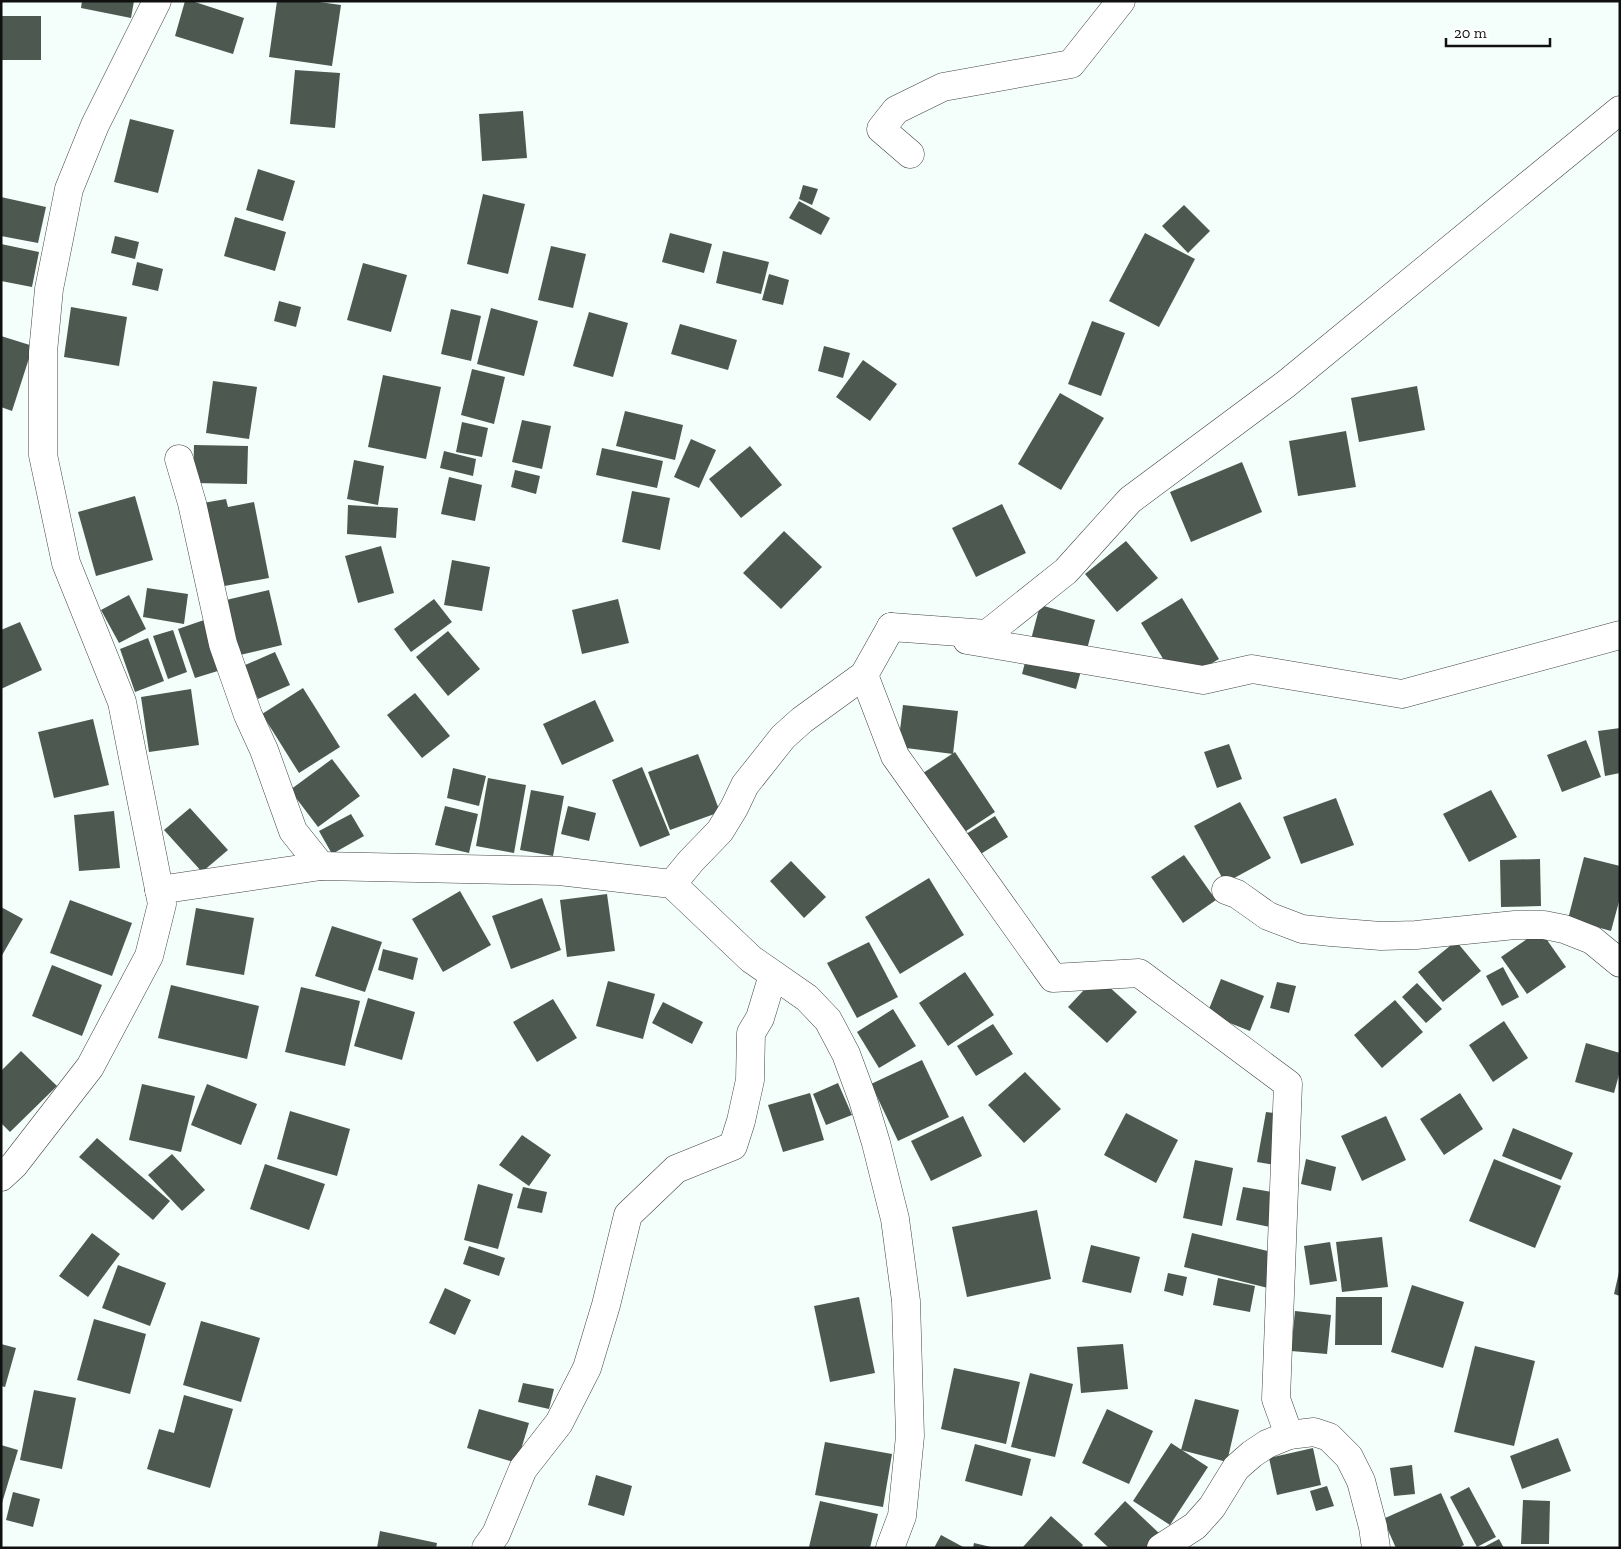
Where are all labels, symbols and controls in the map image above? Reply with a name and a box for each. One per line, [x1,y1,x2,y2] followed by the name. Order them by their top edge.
[1446,15,1550,47] scale bar
[1454,24,1487,42] text: 20 m

